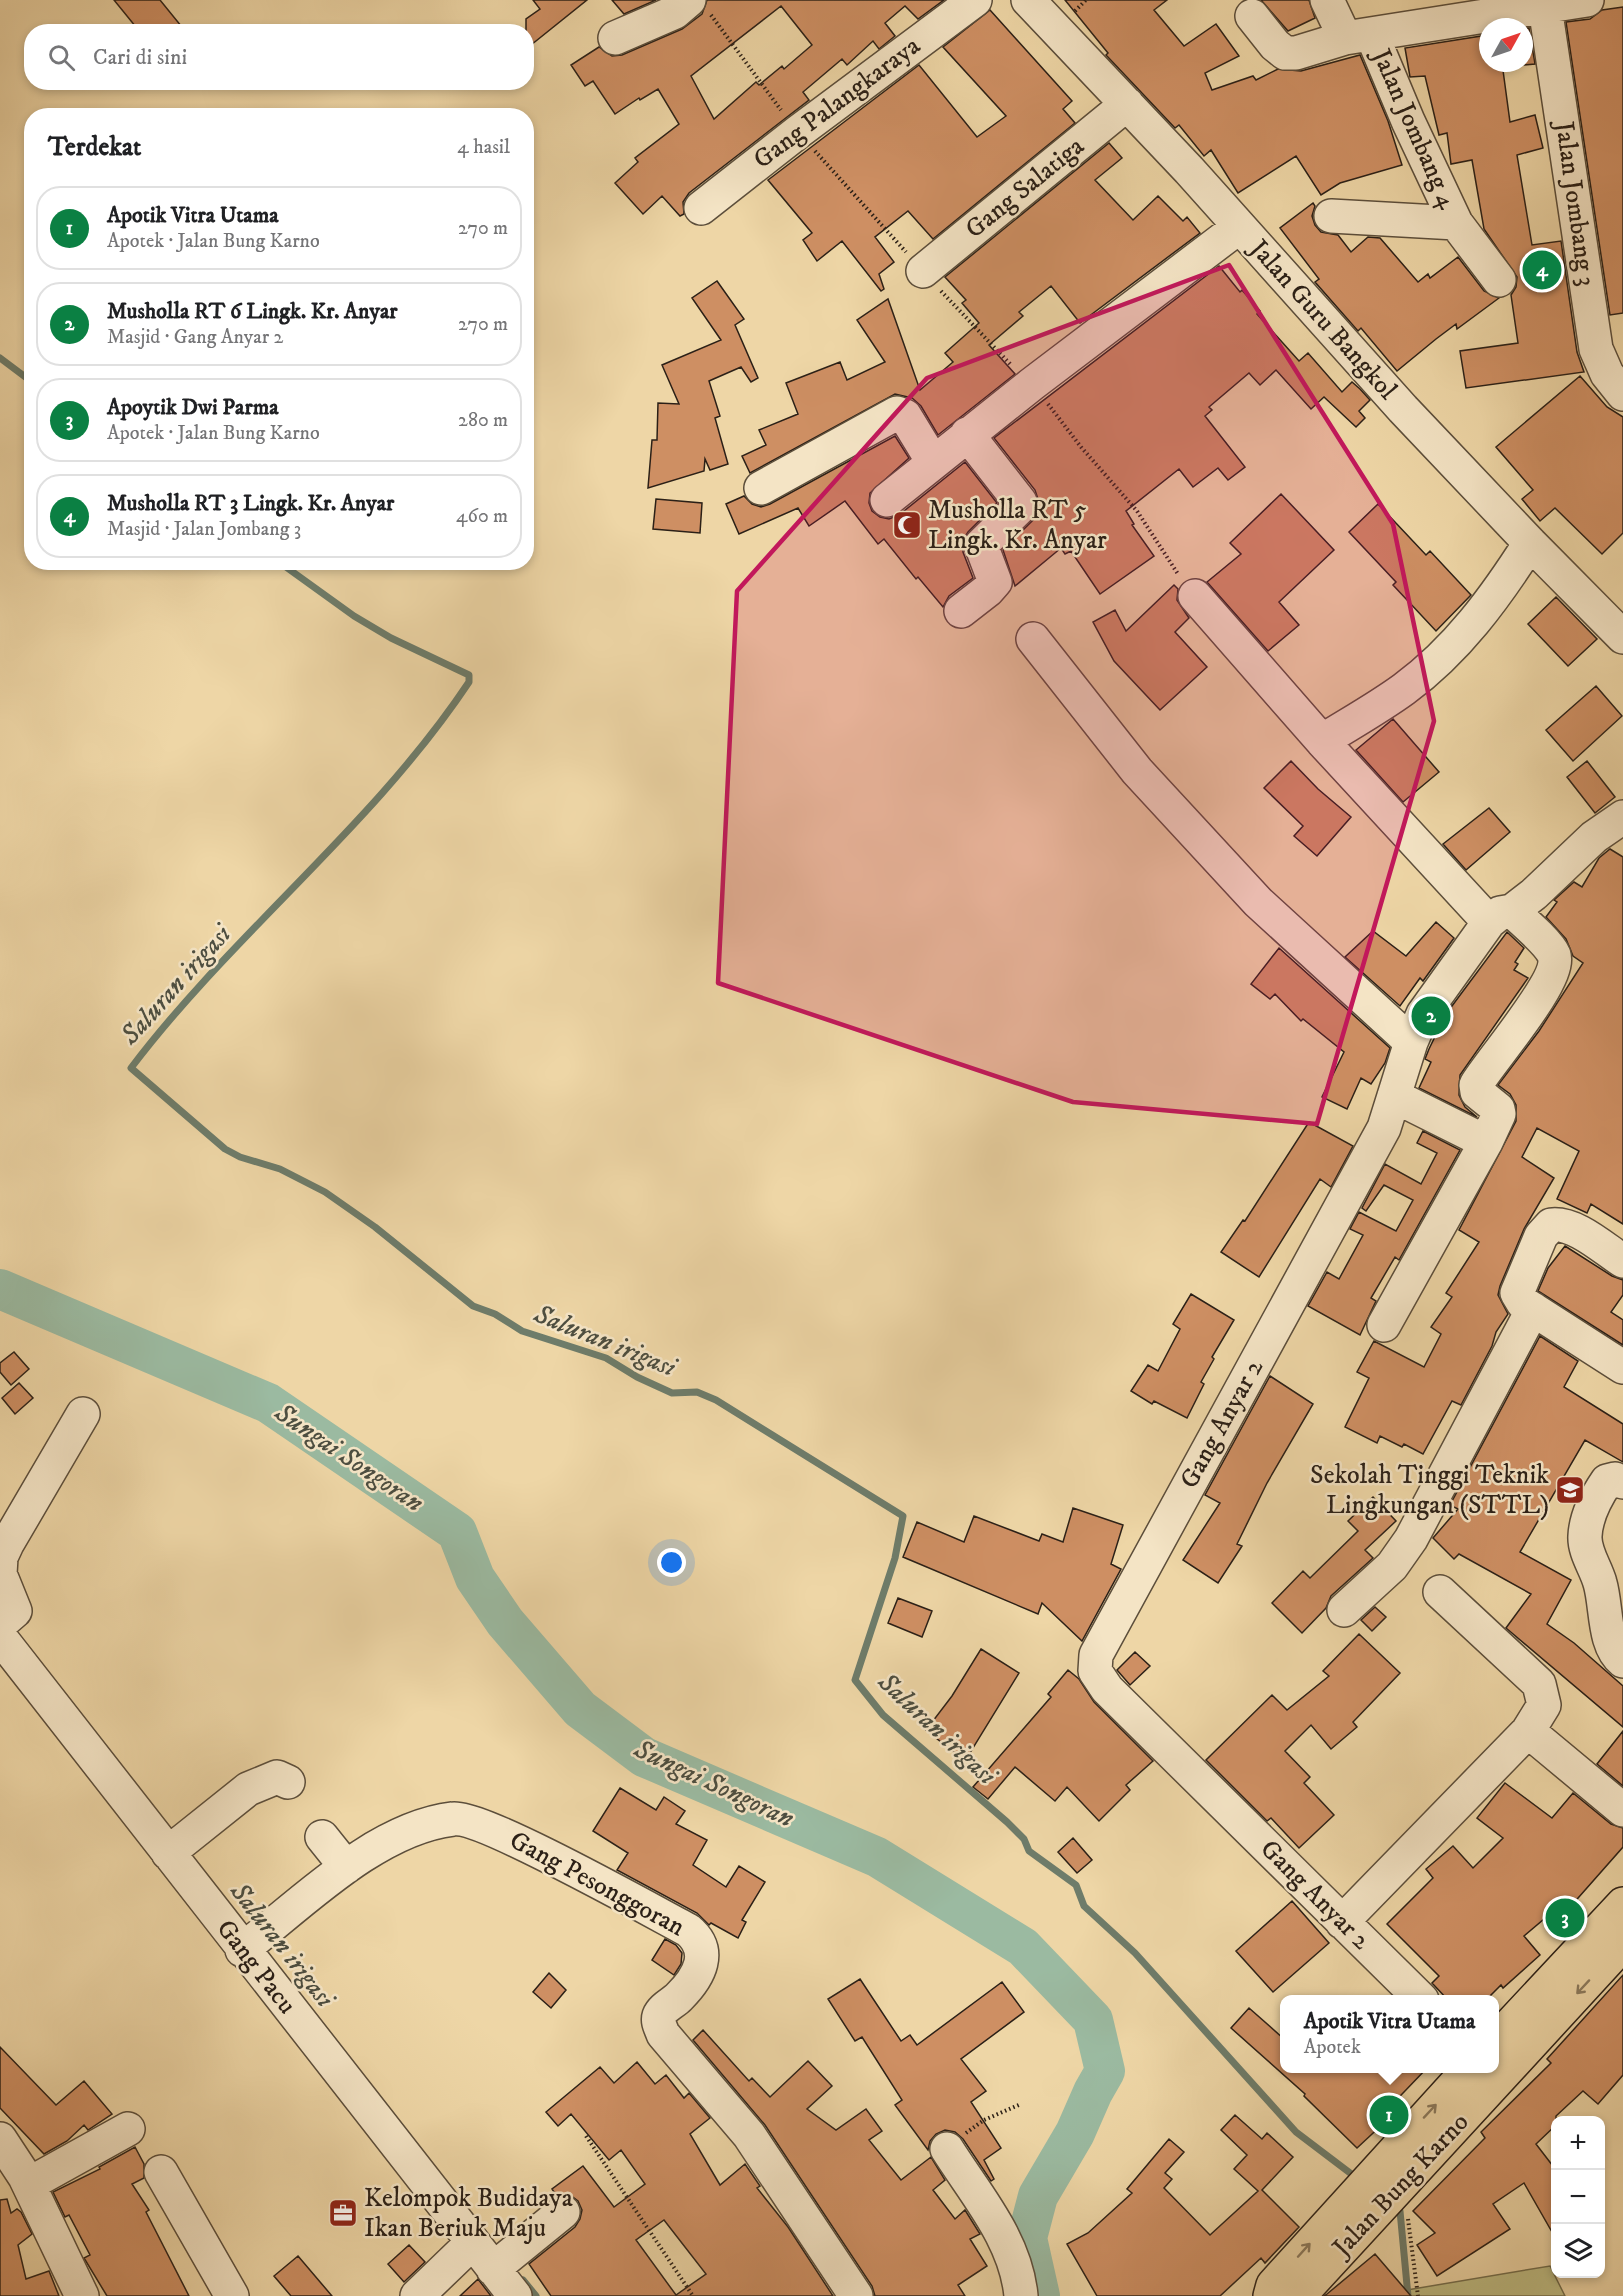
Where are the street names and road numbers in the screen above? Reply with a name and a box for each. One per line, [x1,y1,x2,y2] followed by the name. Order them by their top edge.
[747,30,927,176] street label: Gang Palangkaraya
[1363,42,1464,215] street label: Jalan Jombang 4
[1547,118,1603,288] street label: Jalan Jombang 3
[959,130,1091,246] street label: Gang Salatiga
[1241,232,1404,407] street label: Jalan Guru Bangkol
[1173,1354,1271,1494] street label: Gang Anyar 2
[504,1824,691,1944] street label: Gang Pesonggoran
[1253,1833,1377,1957] street label: Gang Anyar 2
[209,1913,303,2021] street label: Gang Pacu
[1325,2106,1476,2265] street label: Jalan Bung Karno

